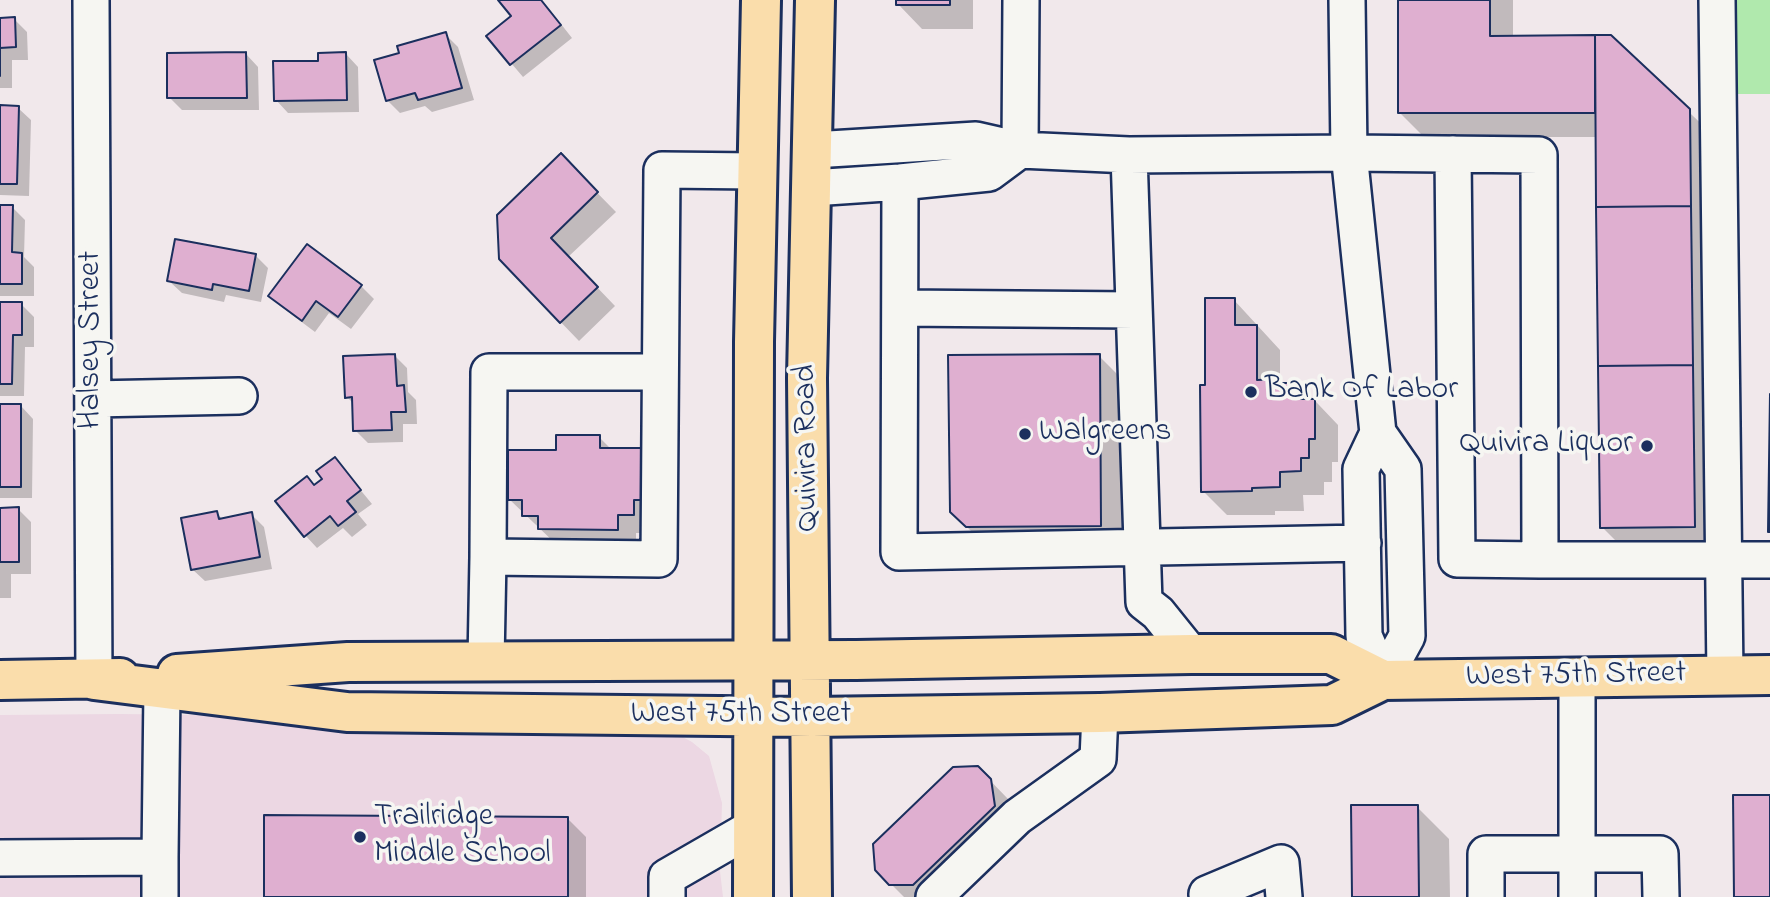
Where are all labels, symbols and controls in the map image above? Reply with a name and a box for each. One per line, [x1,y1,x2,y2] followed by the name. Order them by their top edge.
[74,251,112,429] street label: Halsey Street
[788,364,830,532] street label: Quivira Road
[1265,373,1458,411] place label: Bank Of Labor
[1243,384,1259,400] marker: Bank Of Labor
[1039,415,1172,453] place label: Walgreens
[1017,426,1033,442] marker: Walgreens
[1459,427,1633,465] place label: Quivira Liquor
[1639,438,1655,454] marker: Quivira Liquor
[1466,656,1686,698] street label: West 75th Street
[631,697,851,735] street label: West 75th Street
[374,800,551,875] place label: Trailridge Middle School
[352,829,368,845] marker: Trailridge Middle School

